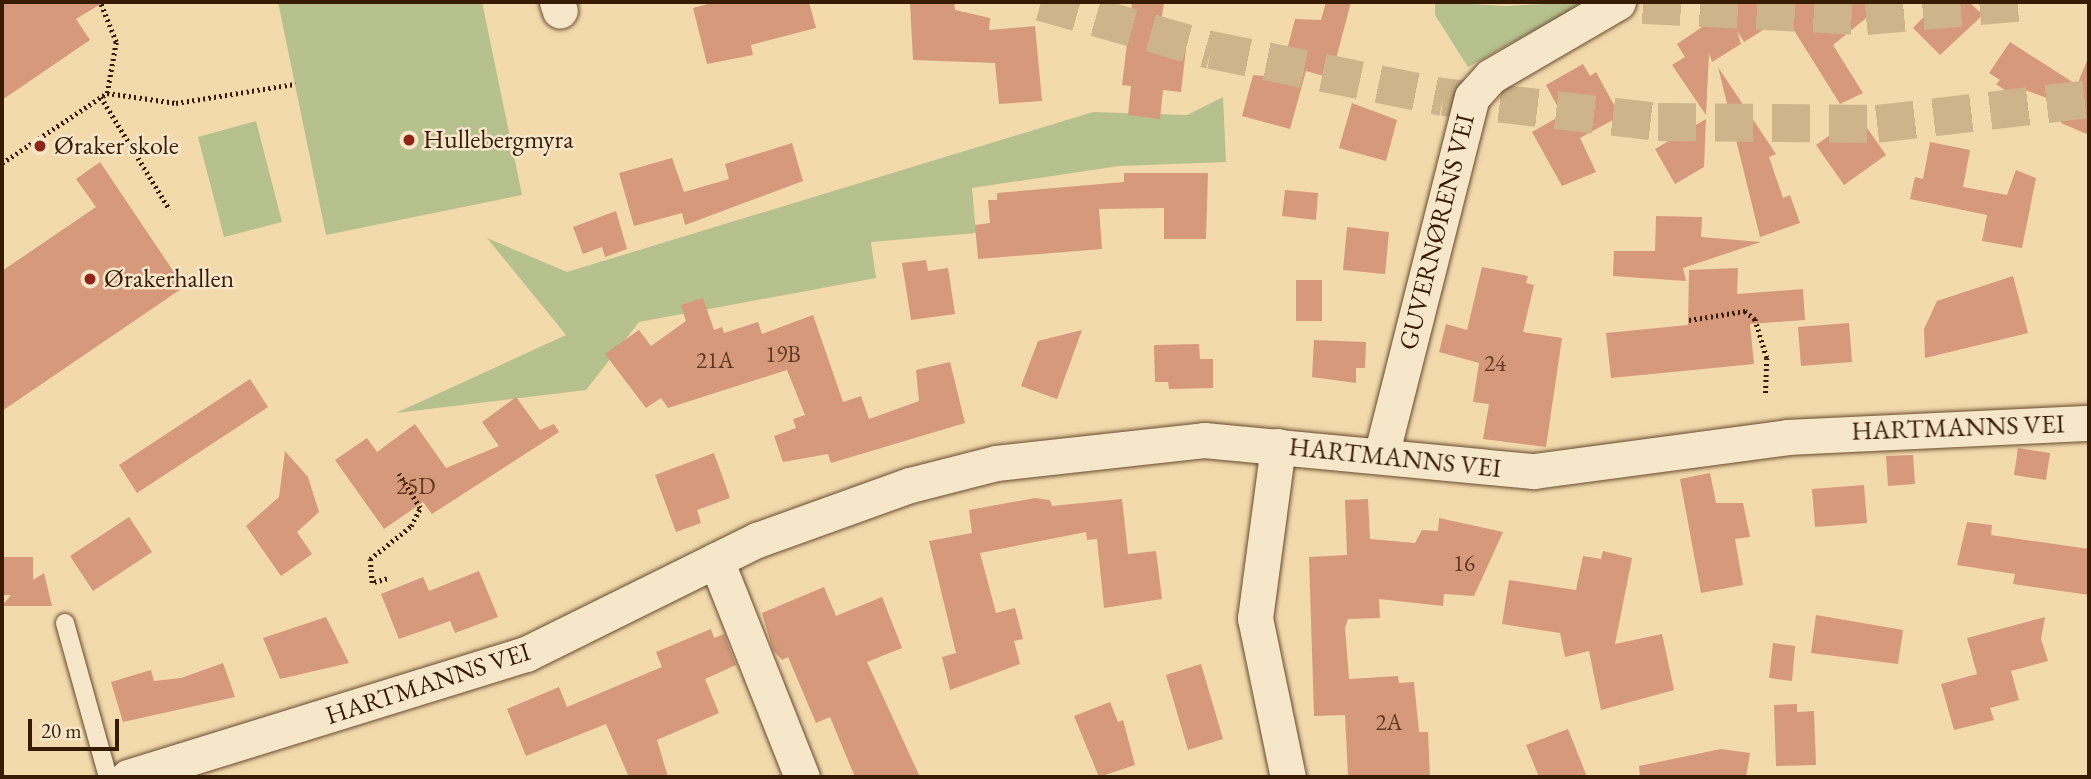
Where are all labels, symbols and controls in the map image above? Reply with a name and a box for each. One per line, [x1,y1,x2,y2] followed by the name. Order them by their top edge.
[1393,111,1481,353] street label: GUVERNØRENS VEI
[423,124,574,156] place label: Hullebergmyra
[54,130,179,162] place label: Øraker skole
[401,132,417,148] marker: Hullebergmyra
[32,138,48,154] marker: Øraker skole
[104,263,234,295] place label: Ørakerhallen
[82,271,98,287] marker: Ørakerhallen
[765,340,801,368] house number: 19B
[696,346,734,374] house number: 21A
[1484,349,1506,377] house number: 24
[1851,409,2065,447] street label: HARTMANNS VEI
[1287,431,1503,485] street label: HARTMANNS VEI
[396,472,436,500] house number: 25D
[1453,549,1475,577] house number: 16
[322,636,534,732] street label: HARTMANNS VEI
[32,706,122,750] scale bar
[1376,708,1402,736] house number: 2A
[41,717,82,744] text: 20 m

